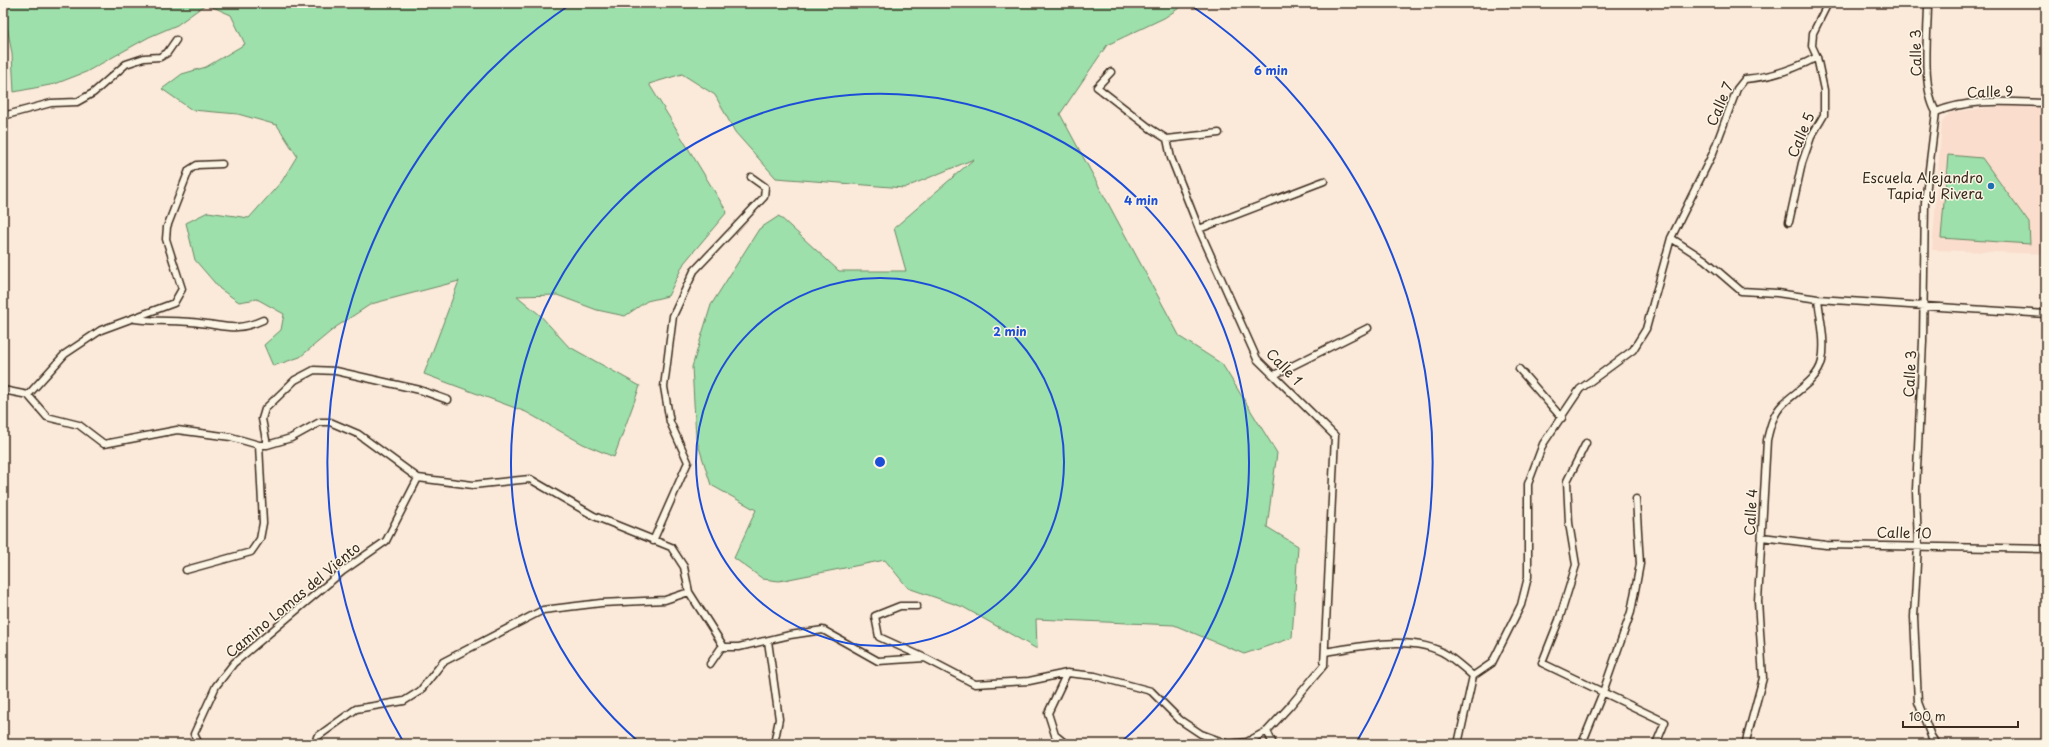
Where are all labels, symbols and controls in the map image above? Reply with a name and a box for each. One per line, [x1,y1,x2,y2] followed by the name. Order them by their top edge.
[1905,29,1926,77] street label: Calle 3
[1254,61,1288,79] text: 6 min
[1701,78,1738,129] street label: Calle 7
[1966,80,2013,103] street label: Calle 9
[1782,109,1819,161] street label: Calle 5
[1862,167,1983,204] place label: Escuela Alejandro Tapia y Rivera
[1986,181,1996,191] marker: Escuela Alejandro Tapia y Rivera
[1124,191,1158,209] text: 4 min
[993,322,1027,340] text: 2 min
[1261,343,1307,390] street label: Calle 1
[1898,350,1921,398] street label: Calle 3
[873,455,887,469] centre of rings
[1739,488,1762,536] street label: Calle 4
[1876,522,1932,543] street label: Calle 10
[221,537,365,662] street label: Camino Lomas del Viento
[1903,703,2018,729] scale bar
[1909,707,1946,725] text: 100 m

